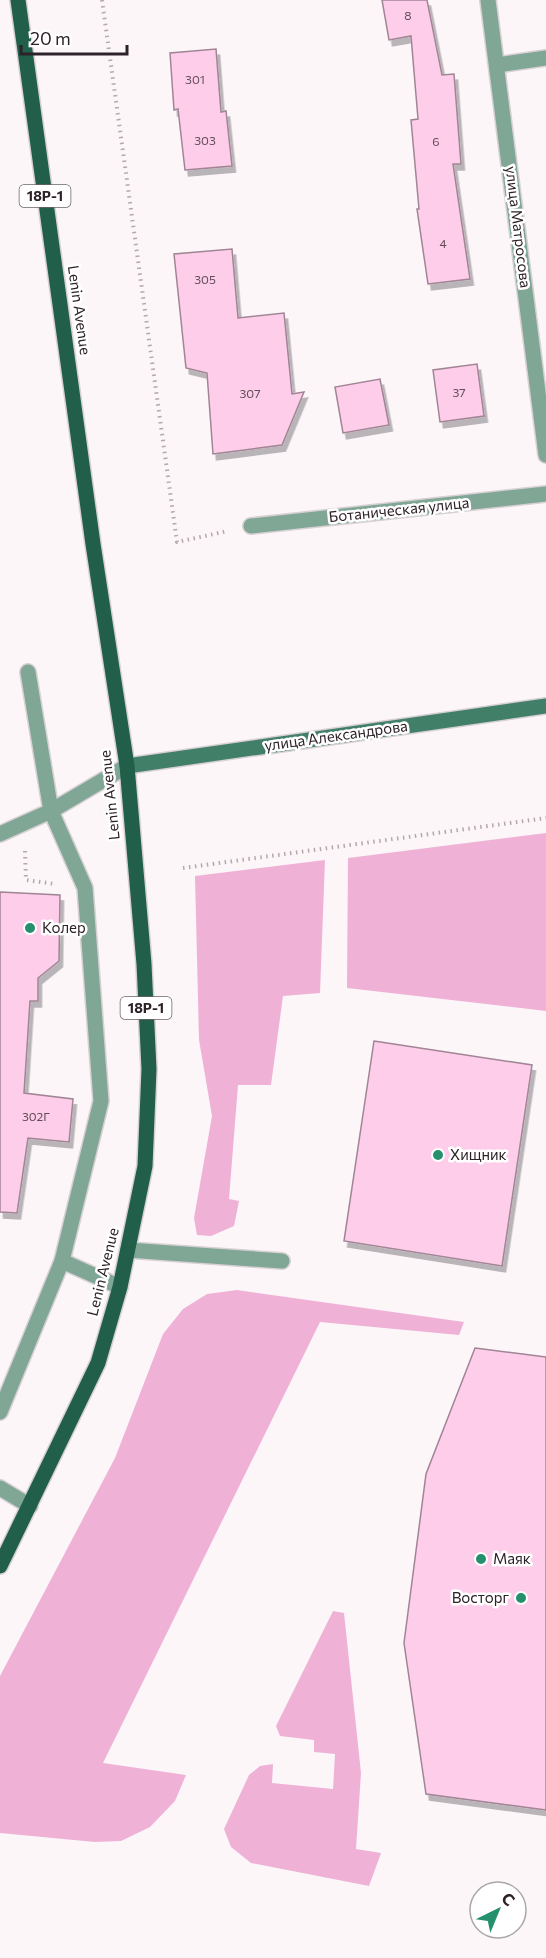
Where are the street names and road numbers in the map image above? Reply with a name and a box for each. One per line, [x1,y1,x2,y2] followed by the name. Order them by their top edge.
[503,165,535,289] street label: улица Матросова
[20,185,70,207] road number: 18Р-1
[65,264,95,356] street label: Lenin Avenue
[328,493,470,525] street label: Ботаническая улица
[263,716,409,754] street label: улица Александрова
[95,749,123,841] street label: Lenin Avenue
[120,997,172,1019] road number: 18Р-1
[82,1226,122,1318] street label: Lenin Avenue

